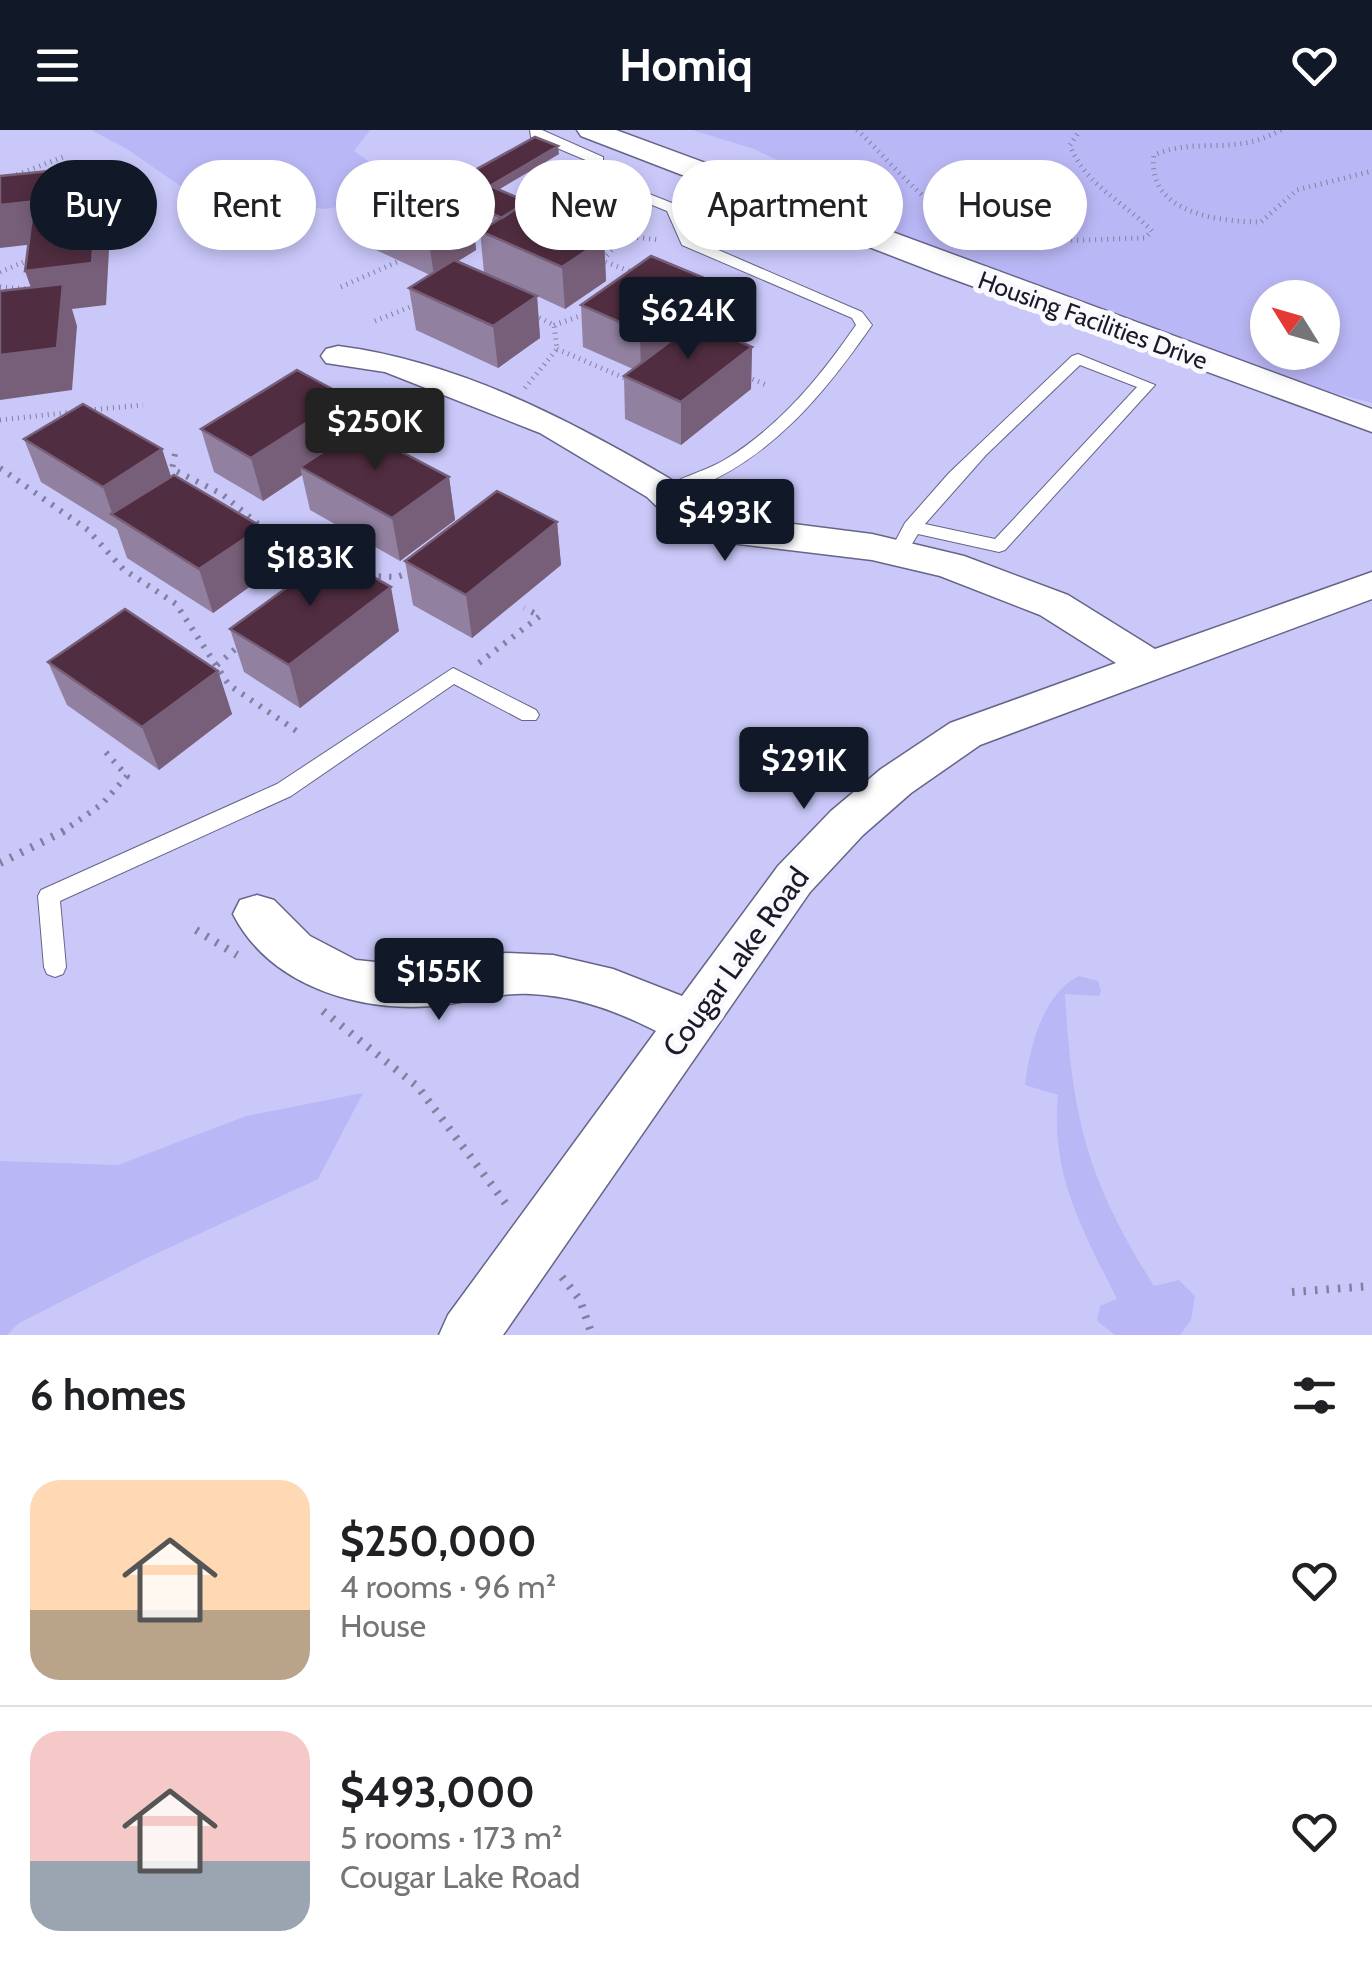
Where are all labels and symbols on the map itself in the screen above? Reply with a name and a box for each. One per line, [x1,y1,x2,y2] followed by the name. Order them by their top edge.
[974,265,1212,376] street label: Housing Facilities Drive
[618,277,758,362] pin: $624K
[1250,280,1340,370] north arrow
[305,388,445,473] pin: $250K
[655,479,795,564] pin: $493K
[240,524,380,609] pin: $183K
[734,727,874,812] pin: $291K
[654,860,817,1064] street label: Cougar Lake Road
[369,938,509,1023] pin: $155K

